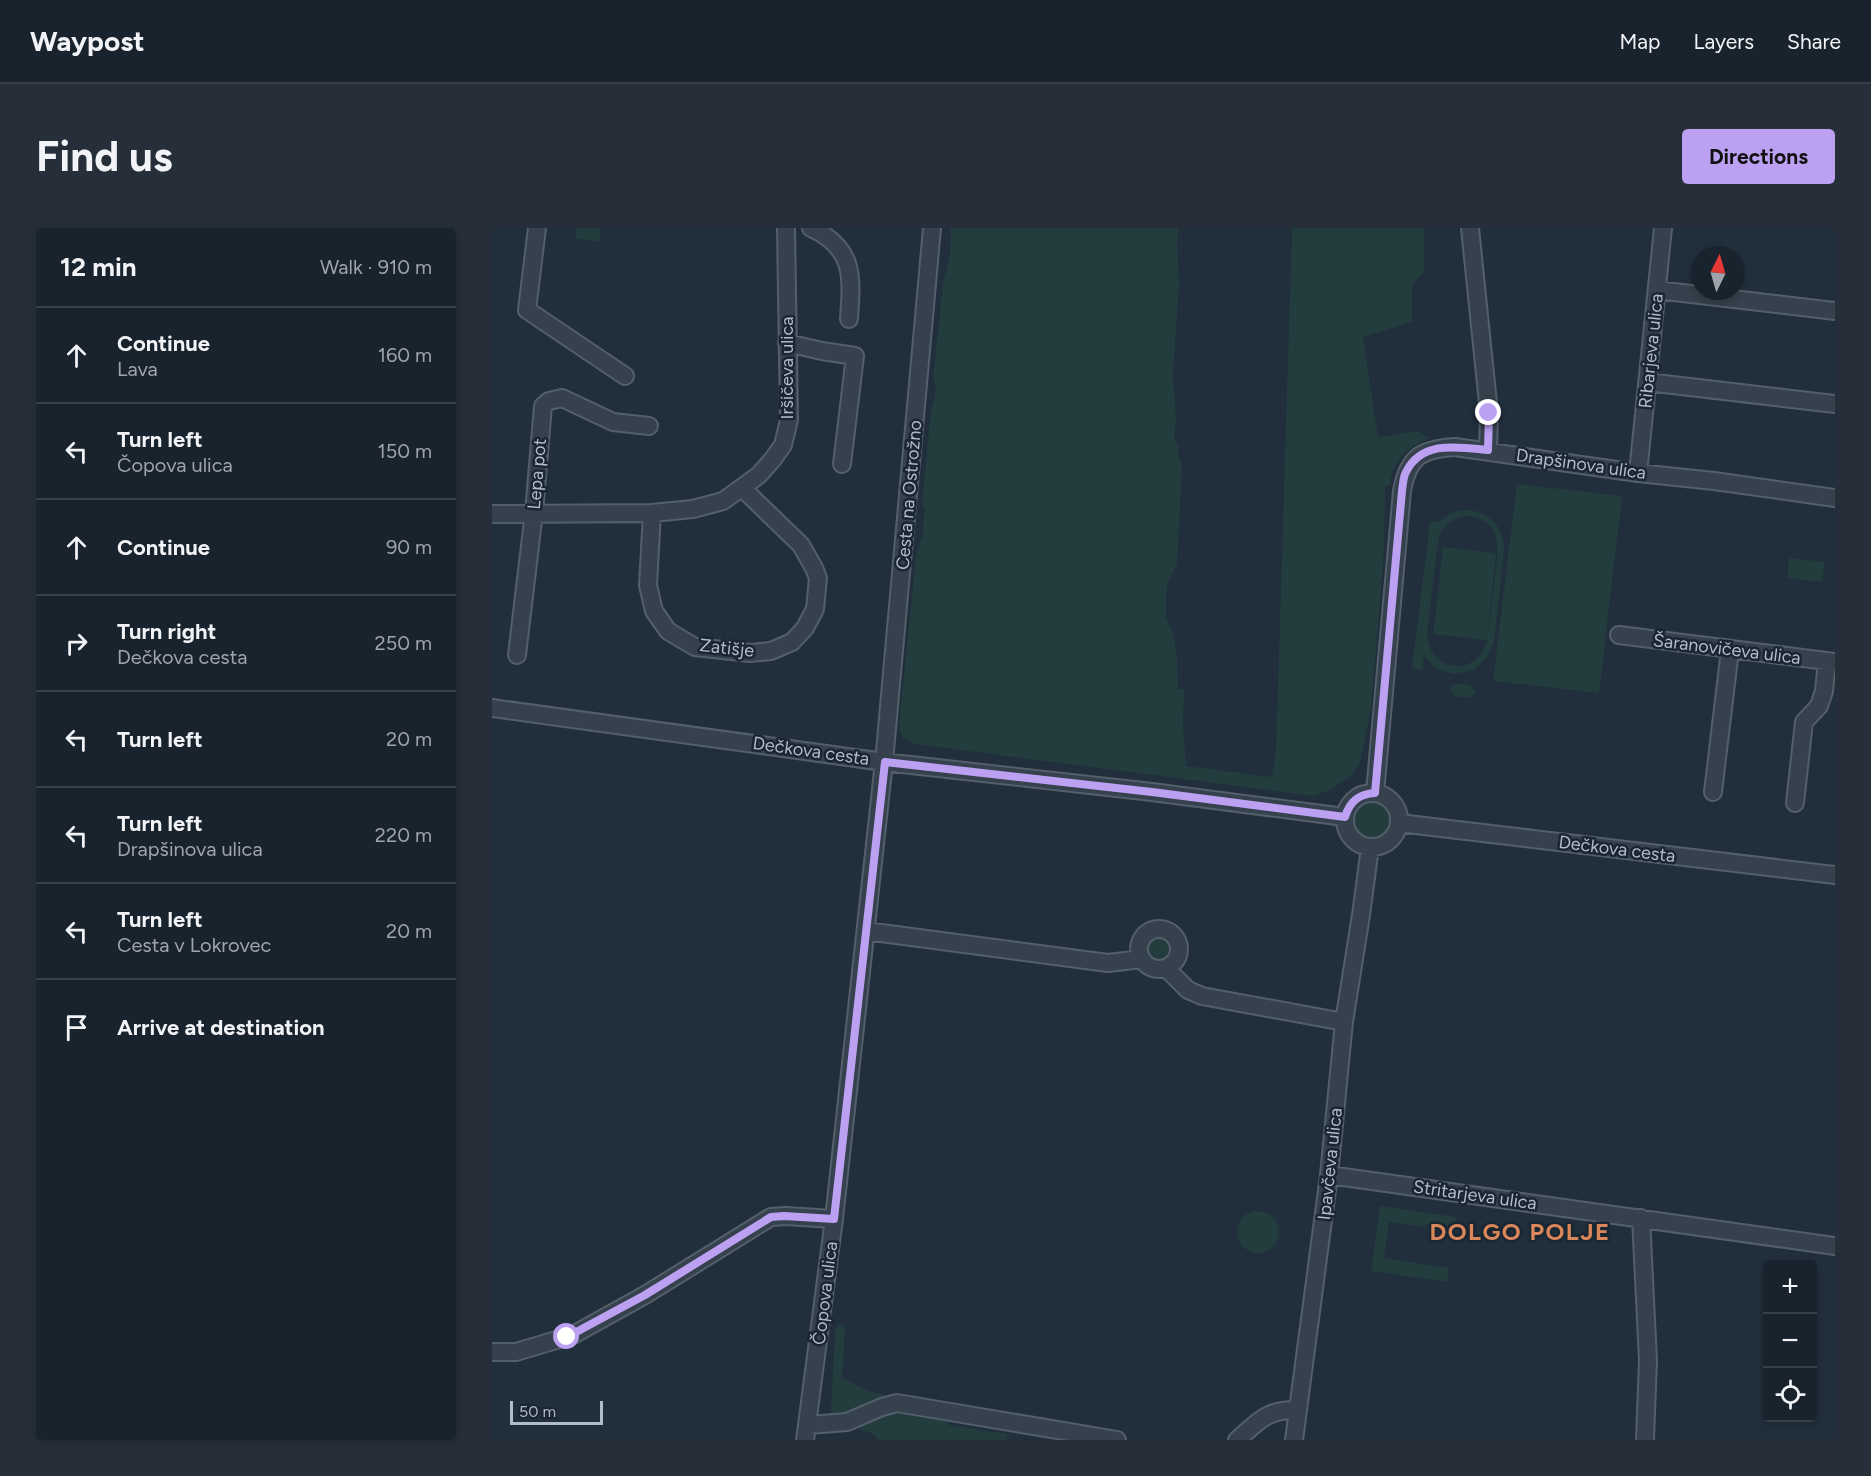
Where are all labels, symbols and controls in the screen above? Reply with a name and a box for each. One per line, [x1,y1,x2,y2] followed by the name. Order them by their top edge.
[30,24,144,58] text: Waypost
[1620,29,1660,54] text: Map
[1693,29,1754,54] text: Layers
[1787,29,1841,54] text: Share
[1682,129,1835,184] button: Directions
[36,131,173,182] text: Find us
[1691,246,1745,300] north arrow
[60,251,136,283] text: 12 min
[320,255,432,279] text: Walk · 910 m
[1634,292,1668,410] street label: Ribarjeva ulica
[776,317,798,419] street label: Iršičeva ulica
[117,330,210,357] text: Continue
[60,339,93,372] icon: ahead
[378,343,432,367] text: 160 m
[117,357,158,381] text: Lava
[1475,399,1501,425] route end
[891,419,927,571] street label: Cesta na Ostrožno
[117,426,203,453] text: Turn left
[60,435,93,468] icon: left
[523,437,551,510] street label: Lepa pot
[377,439,432,463] text: 150 m
[1515,444,1647,484] street label: Drapšinova ulica
[117,453,233,477] text: Čopova ulica
[60,531,93,564] icon: ahead
[117,534,210,561] text: Continue
[386,535,432,559] text: 90 m
[117,618,216,645] text: Turn right
[60,627,93,660] icon: right
[1652,629,1802,669] street label: Šaranovičeva ulica
[375,631,432,655] text: 250 m
[699,634,756,662] street label: Zatišje
[117,645,247,669] text: Dečkova cesta
[60,723,93,756] icon: left
[117,726,203,753] text: Turn left
[386,727,432,751] text: 20 m
[751,732,871,770] street label: Dečkova cesta
[117,810,203,837] text: Turn left
[60,819,93,852] icon: left
[375,823,432,847] text: 220 m
[1557,831,1677,867] street label: Dečkova cesta
[117,837,263,861] text: Drapšinova ulica
[117,906,203,933] text: Turn left
[60,915,93,948] icon: left
[386,919,432,943] text: 20 m
[117,933,271,957] text: Cesta v Lokrovec
[60,1011,93,1044] icon: arrive
[117,1014,325,1041] text: Arrive at destination
[1313,1107,1347,1221] street label: Ipavčeva ulica
[1412,1175,1538,1215] street label: Stritarjeva ulica
[1429,1217,1611,1246] district label: DOLGO POLJE
[808,1240,842,1346] street label: Čopova ulica
[1763,1260,1817,1422] map controls
[1763,1260,1817,1314] button: +
[1763,1314,1817,1368] button: −
[553,1323,579,1349] route start
[1763,1368,1817,1422] button: locate
[510,1398,603,1426] scale bar
[519,1402,556,1421] text: 50 m

